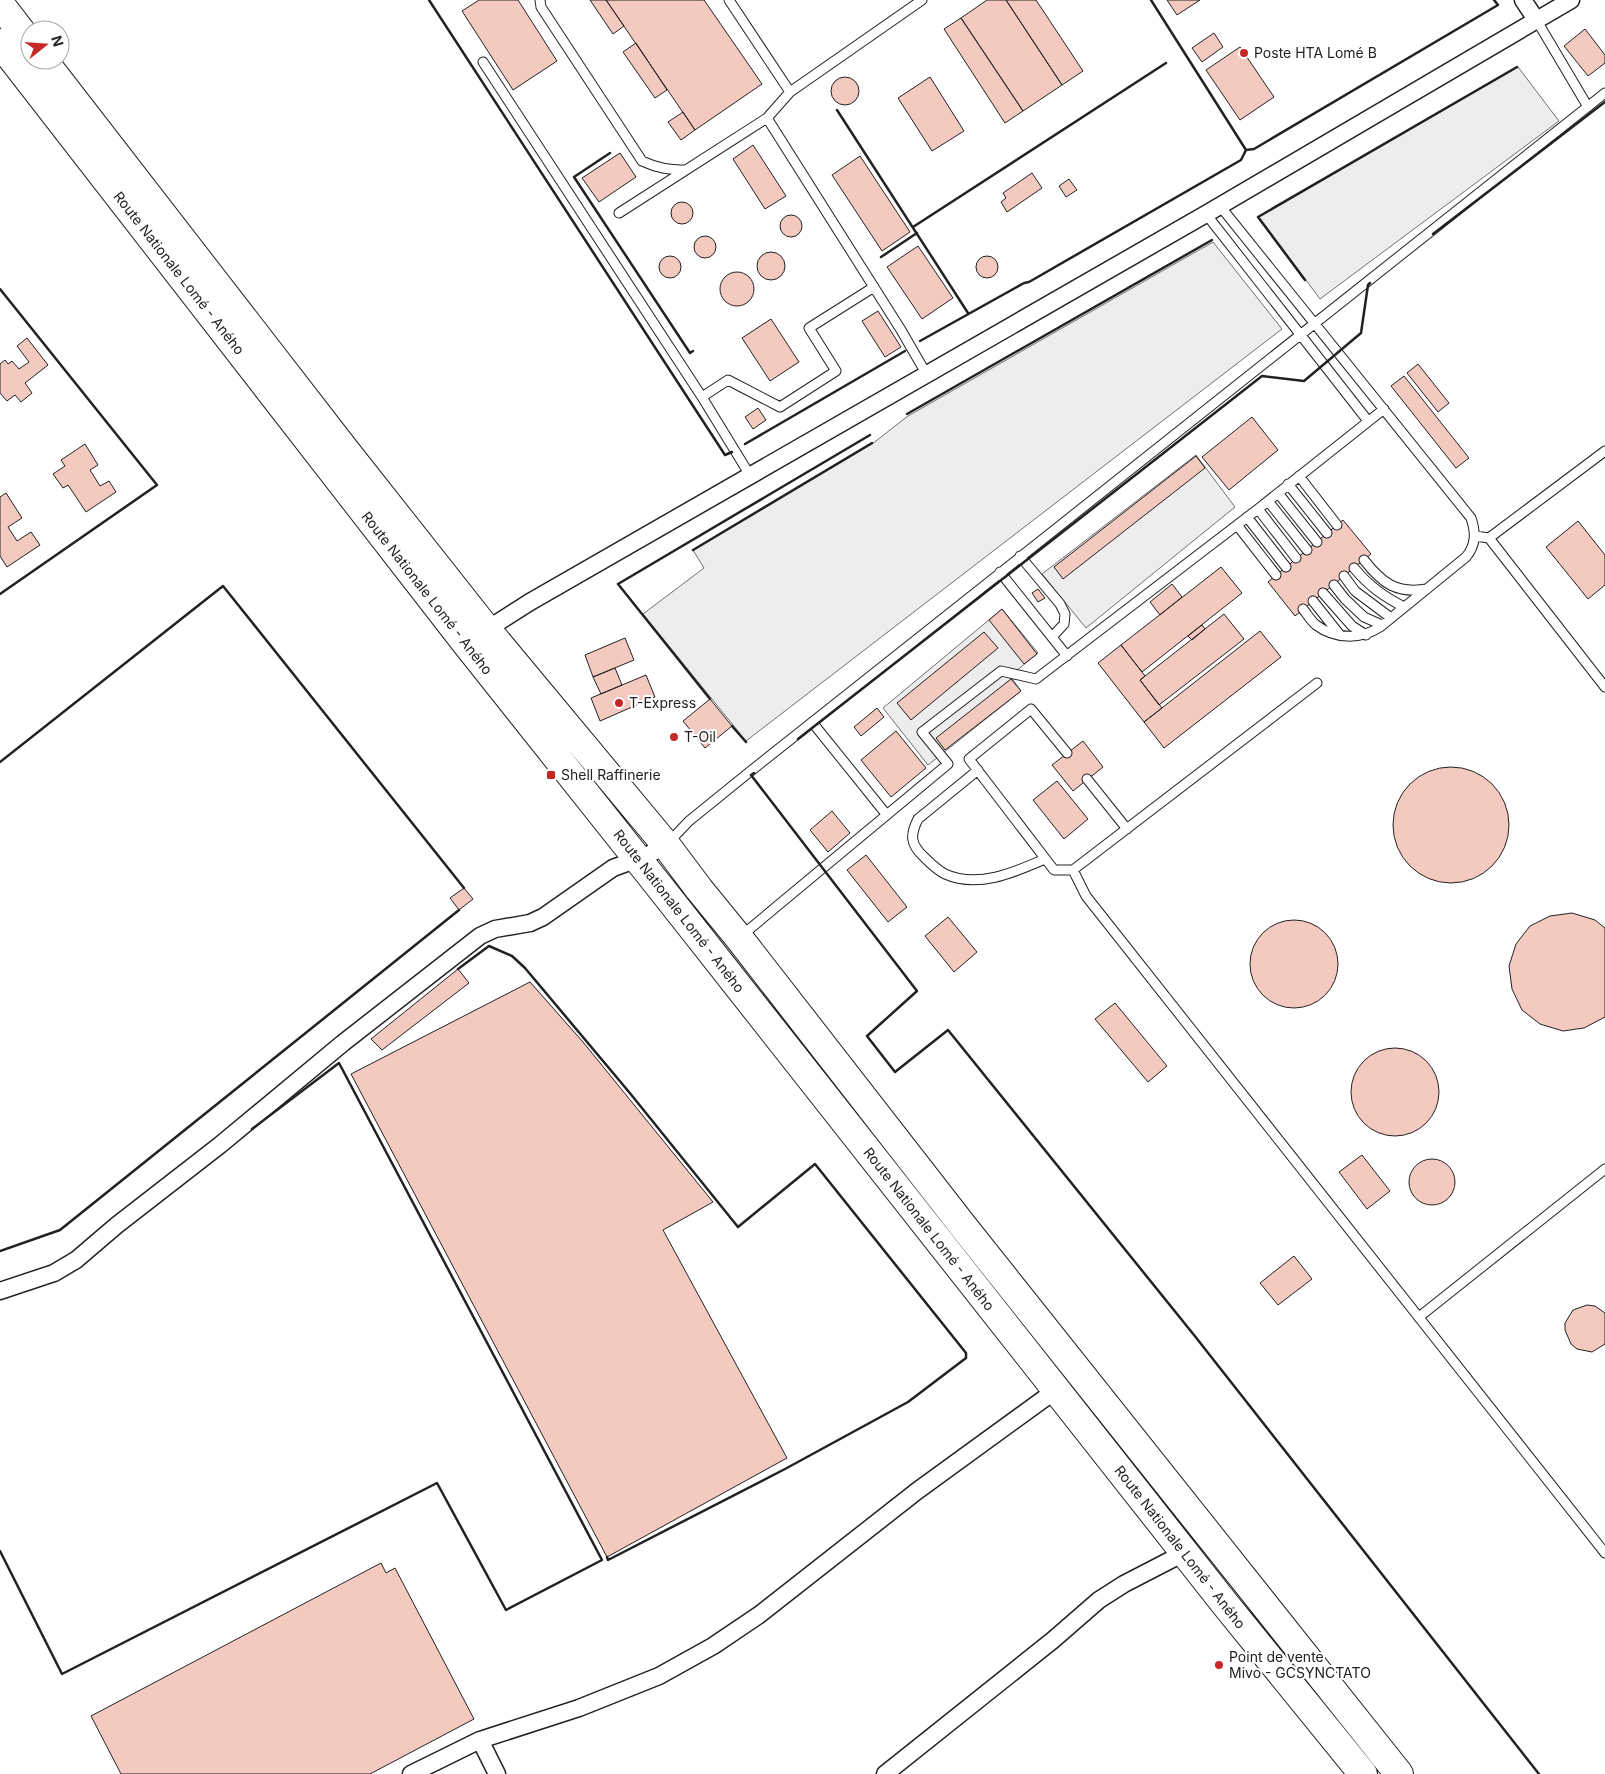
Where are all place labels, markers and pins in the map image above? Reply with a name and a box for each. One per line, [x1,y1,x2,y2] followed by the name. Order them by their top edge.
[1254,44,1377,61] place label: Poste HTA Lomé B
[1238,47,1250,59] marker: Poste HTA Lomé B
[629,694,696,711] place label: T-Express
[613,697,625,709] marker: T-Express
[684,728,716,745] place label: T-Oil
[668,731,680,743] marker: T-Oil
[561,766,661,783] place label: Shell Raffinerie
[545,769,557,781] marker: Shell Raffinerie
[1229,1648,1371,1681] place label: Point de vente Mivo - GCSYNCTATO
[1213,1659,1225,1671] marker: Point de vente Mivo - GCSYNCTATO

